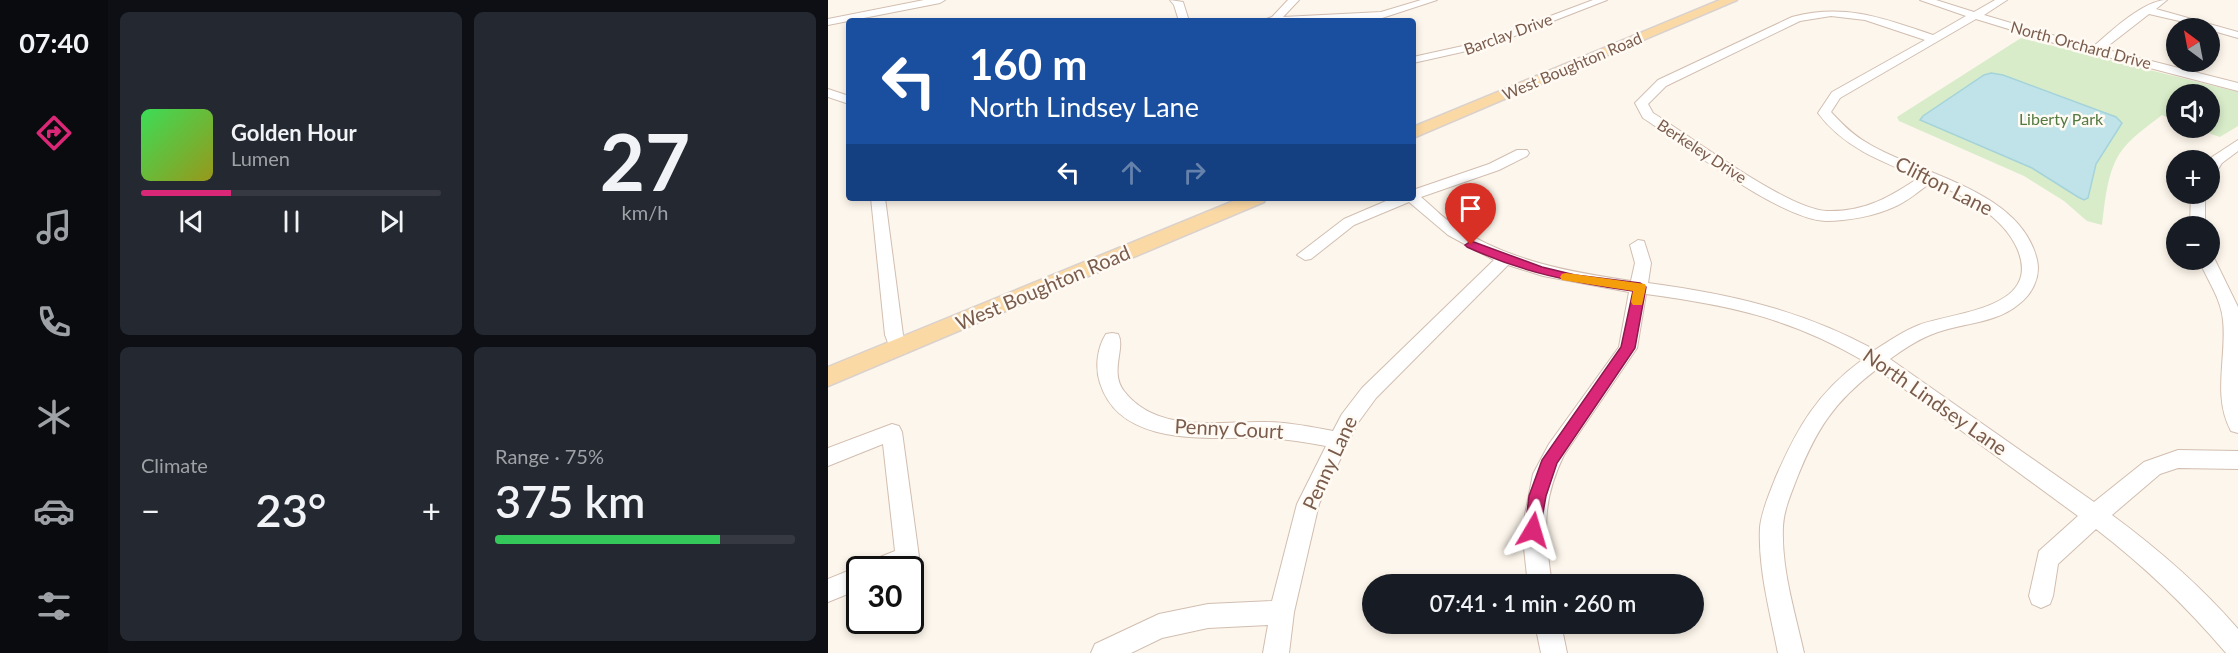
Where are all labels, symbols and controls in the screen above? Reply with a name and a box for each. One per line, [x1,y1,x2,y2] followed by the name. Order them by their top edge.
[1461,9,1555,58] street label: Barclay Drive
[2009,17,2154,72] street label: North Orchard Drive
[2166,18,2220,72] north arrow
[2166,18,2220,270] map controls
[19,26,89,59] text: 07:40
[1499,28,1644,103] street label: West Boughton Road
[969,39,1087,89] text: 160 m
[870,42,948,120] icon: left
[2166,84,2220,138] button: sound
[969,90,1199,123] text: North Lindsey Lane
[2019,109,2104,128] park label: Liberty Park
[33,112,75,154] icon: directions
[600,114,690,208] text: 27
[1654,115,1751,187] street label: Berkeley Drive
[231,119,357,146] text: Golden Hour
[231,146,290,170] text: Lumen
[1892,150,1997,220] street label: Clifton Lane
[2166,150,2220,204] button: +
[1052,156,1085,189] icon: left
[1115,156,1148,189] icon: ahead
[1178,156,1211,189] icon: right
[1445,183,1496,245] pin
[1454,192,1487,225] icon: arrive
[622,200,668,224] text: km/h
[175,205,208,238] icon: previous
[275,205,308,238] icon: pause
[375,205,408,238] icon: next
[33,206,75,248] icon: music
[2166,216,2220,270] button: −
[952,240,1133,335] street label: West Boughton Road
[33,301,75,343] icon: phone
[1859,343,2012,460] street label: North Lindsey Lane
[33,396,75,438] icon: climate
[1297,412,1361,513] street label: Penny Lane
[1174,413,1284,443] street label: Penny Court
[495,444,604,468] text: Range · 75%
[141,453,208,477] text: Climate
[495,474,645,528] text: 375 km
[256,483,326,537] text: 23°
[33,490,75,532] icon: car
[141,490,160,530] text: −
[422,490,441,530] text: +
[1501,498,1565,562] position arrow
[846,556,924,634] speed limit sign: 30
[33,585,75,627] icon: filters
[1430,590,1636,617] text: 07:41 · 1 min · 260 m

